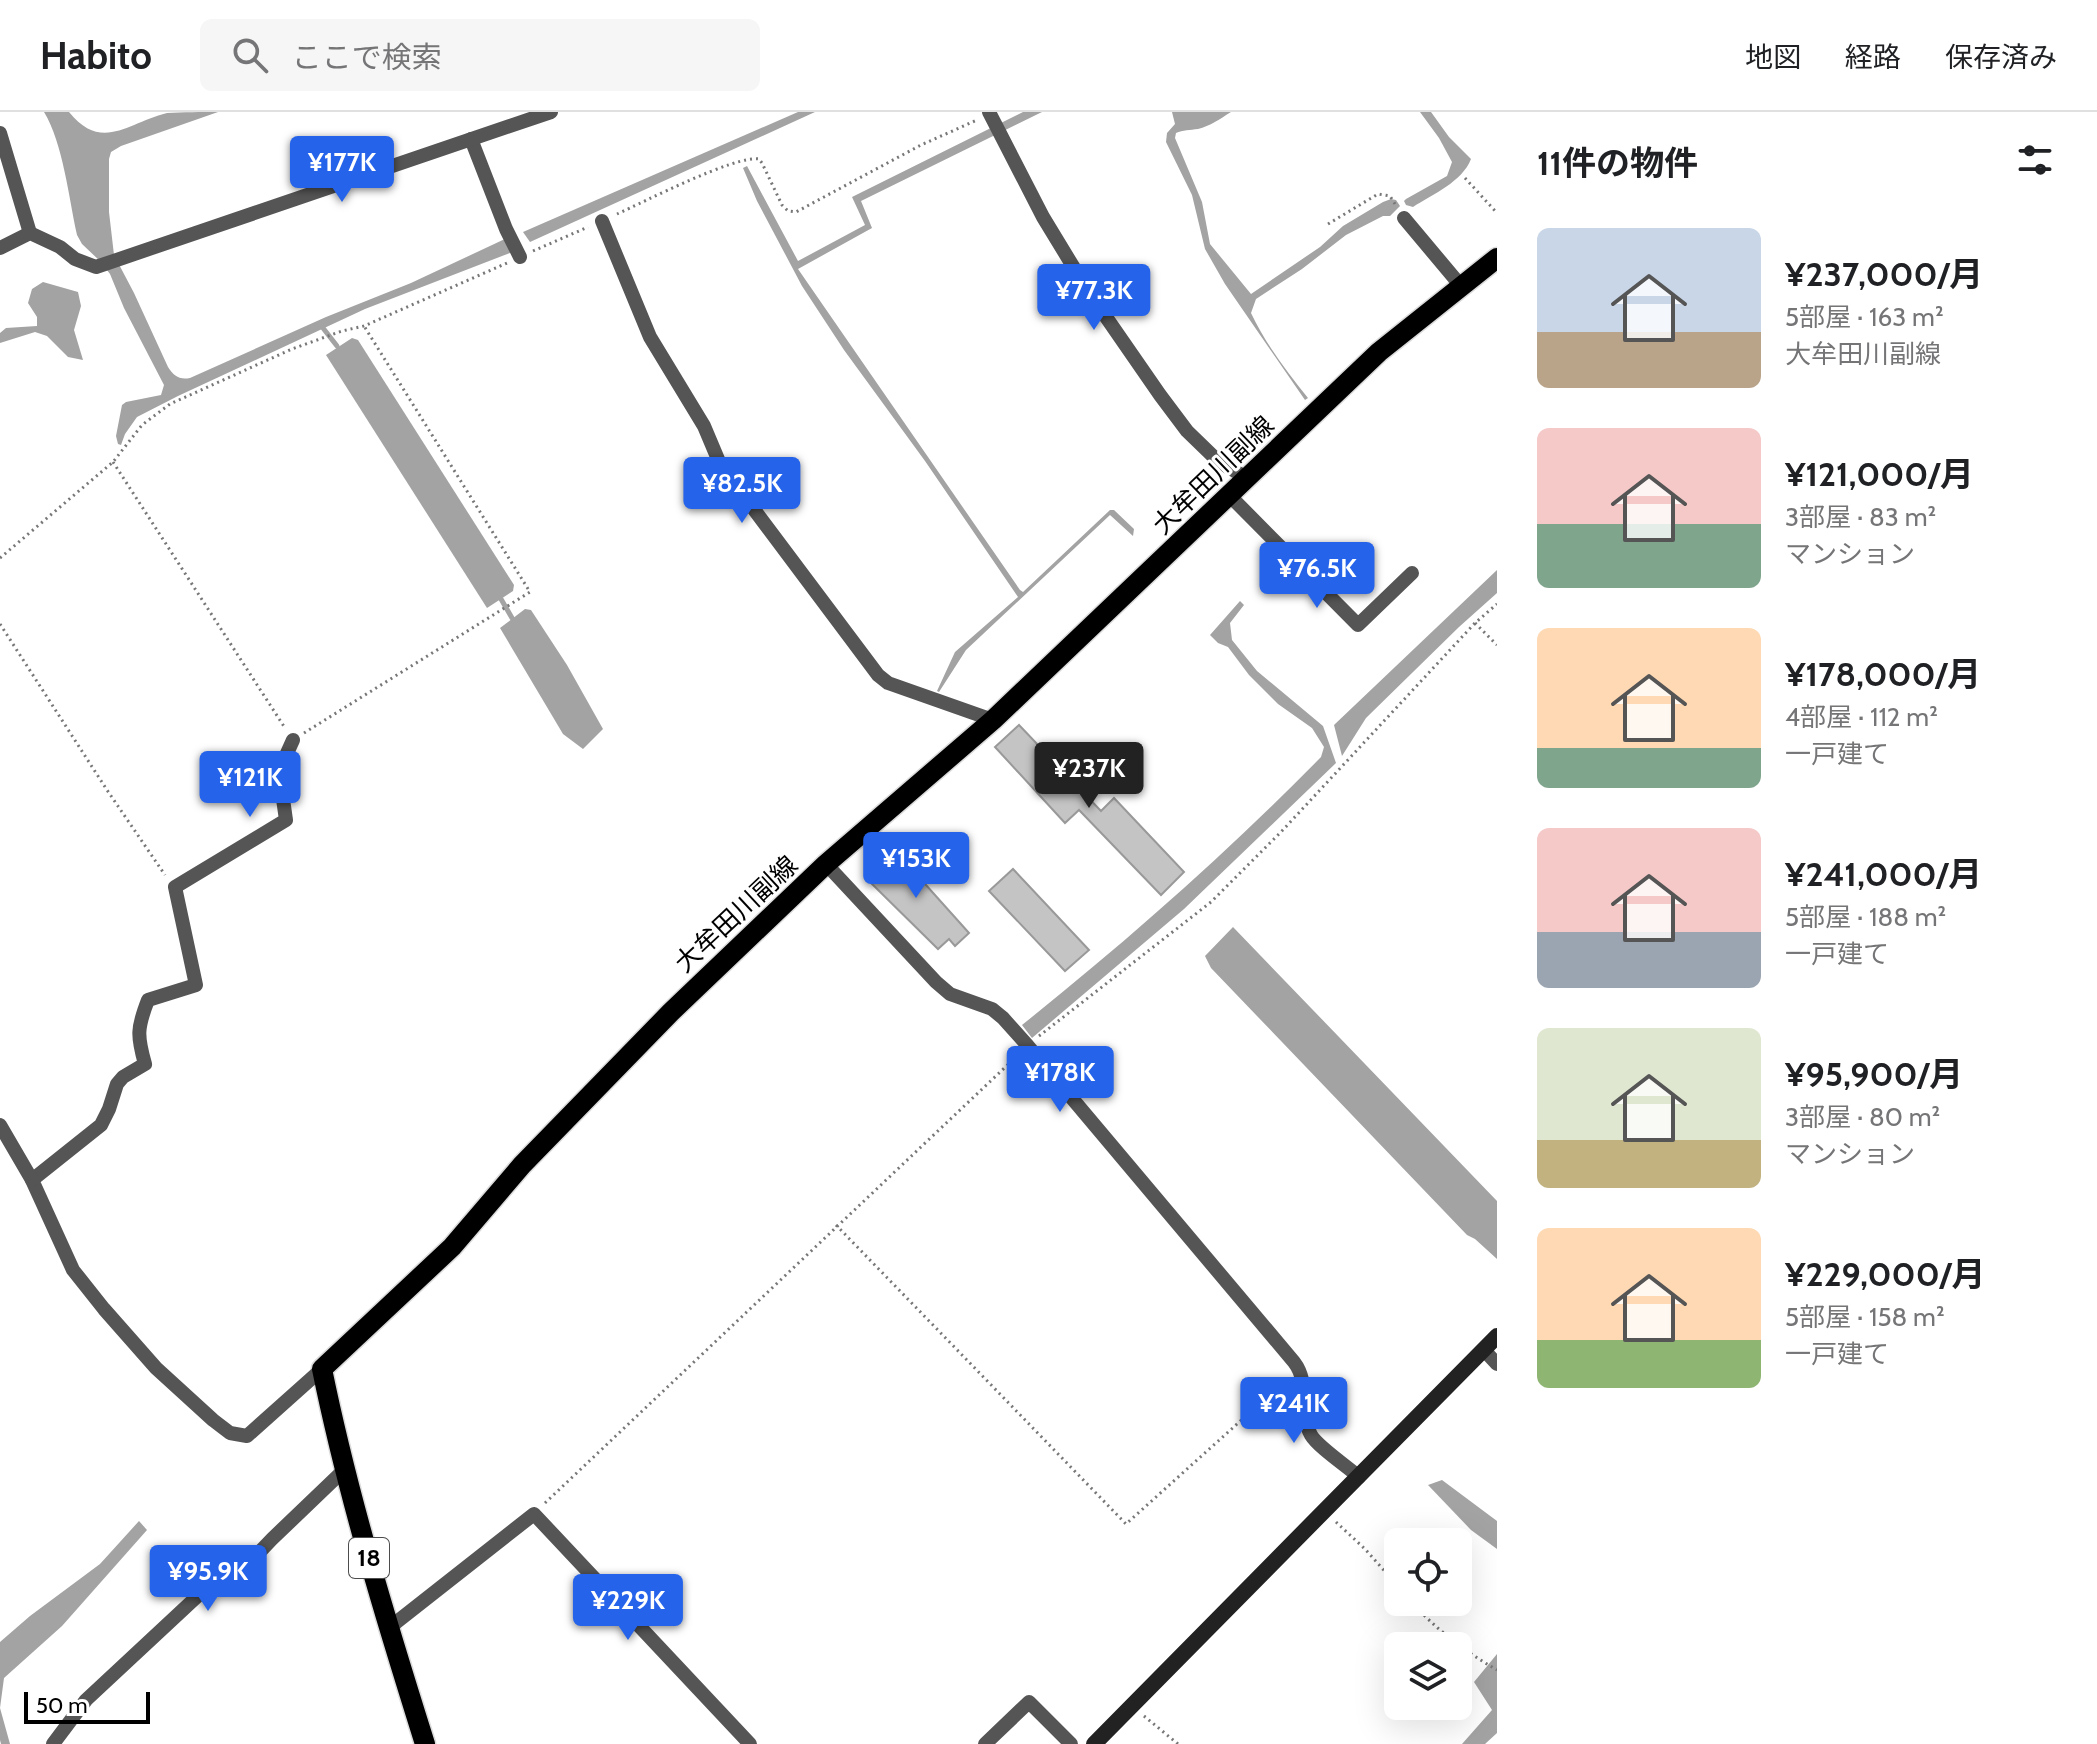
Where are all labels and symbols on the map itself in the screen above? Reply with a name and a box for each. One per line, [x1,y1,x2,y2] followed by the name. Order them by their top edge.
[286,136,398,204] pin: ¥177K
[1029,264,1159,332] pin: ¥77.3K
[1146,409,1280,541] street label: 大牟田川副線
[677,457,807,525] pin: ¥82.5K
[1252,542,1382,610] pin: ¥76.5K
[1033,742,1145,810] pin: ¥237K
[194,751,306,819] pin: ¥121K
[860,832,972,900] pin: ¥153K
[668,849,804,979] street label: 大牟田川副線
[1004,1046,1116,1114] pin: ¥178K
[1238,1377,1350,1445] pin: ¥241K
[349,1538,389,1578] road number: 18
[143,1545,273,1613] pin: ¥95.9K
[572,1574,684,1642] pin: ¥229K
[24,1688,150,1724] scale bar

